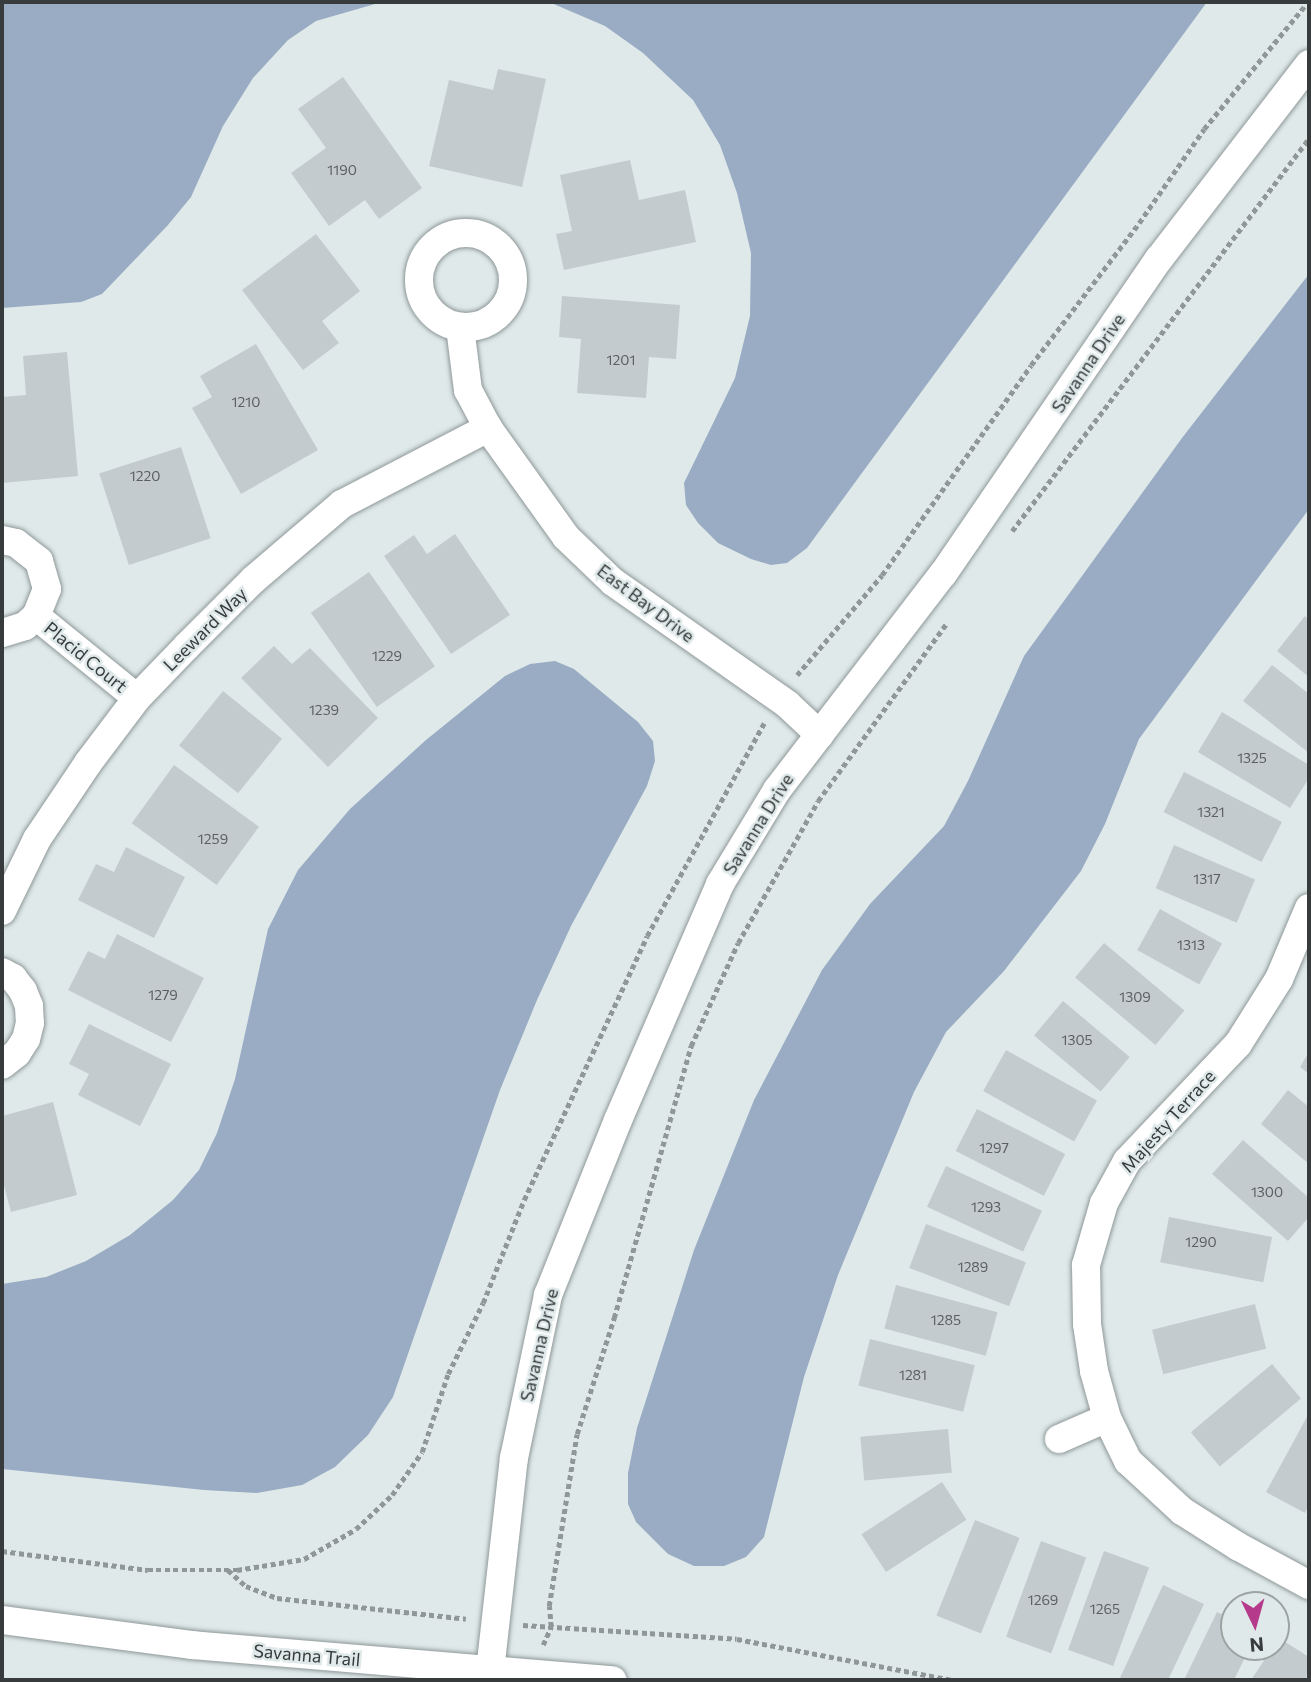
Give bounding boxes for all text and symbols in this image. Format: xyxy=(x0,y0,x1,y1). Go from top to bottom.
house number: 1190 xyxy=(327,162,357,178)
street label: Savanna Drive xyxy=(1047,309,1129,417)
house number: 1201 xyxy=(607,352,635,368)
house number: 1210 xyxy=(232,394,260,410)
house number: 1220 xyxy=(130,468,160,484)
street label: East Bay Drive xyxy=(593,559,699,647)
street label: Leeward Way xyxy=(159,583,251,675)
street label: Placid Court xyxy=(40,617,132,697)
house number: 1229 xyxy=(372,648,402,664)
house number: 1239 xyxy=(309,702,339,718)
house number: 1325 xyxy=(1237,750,1267,766)
street label: Savanna Drive xyxy=(718,769,798,879)
house number: 1321 xyxy=(1197,804,1225,820)
house number: 1259 xyxy=(198,831,228,847)
house number: 1317 xyxy=(1193,871,1221,887)
house number: 1313 xyxy=(1177,937,1205,953)
house number: 1279 xyxy=(148,987,178,1003)
house number: 1309 xyxy=(1119,989,1151,1005)
house number: 1305 xyxy=(1061,1032,1093,1048)
street label: Majesty Terrace xyxy=(1116,1065,1220,1177)
house number: 1297 xyxy=(979,1140,1009,1156)
house number: 1300 xyxy=(1251,1184,1283,1200)
house number: 1293 xyxy=(971,1199,1001,1215)
house number: 1290 xyxy=(1185,1234,1217,1250)
house number: 1289 xyxy=(958,1259,988,1275)
street label: Savanna Drive xyxy=(516,1286,562,1404)
house number: 1285 xyxy=(931,1312,961,1328)
house number: 1281 xyxy=(899,1367,927,1383)
north arrow xyxy=(1220,1591,1290,1661)
house number: 1269 xyxy=(1028,1592,1058,1608)
house number: 1265 xyxy=(1090,1601,1120,1617)
text: N xyxy=(1249,1633,1265,1658)
street label: Savanna Trail xyxy=(253,1640,361,1670)

